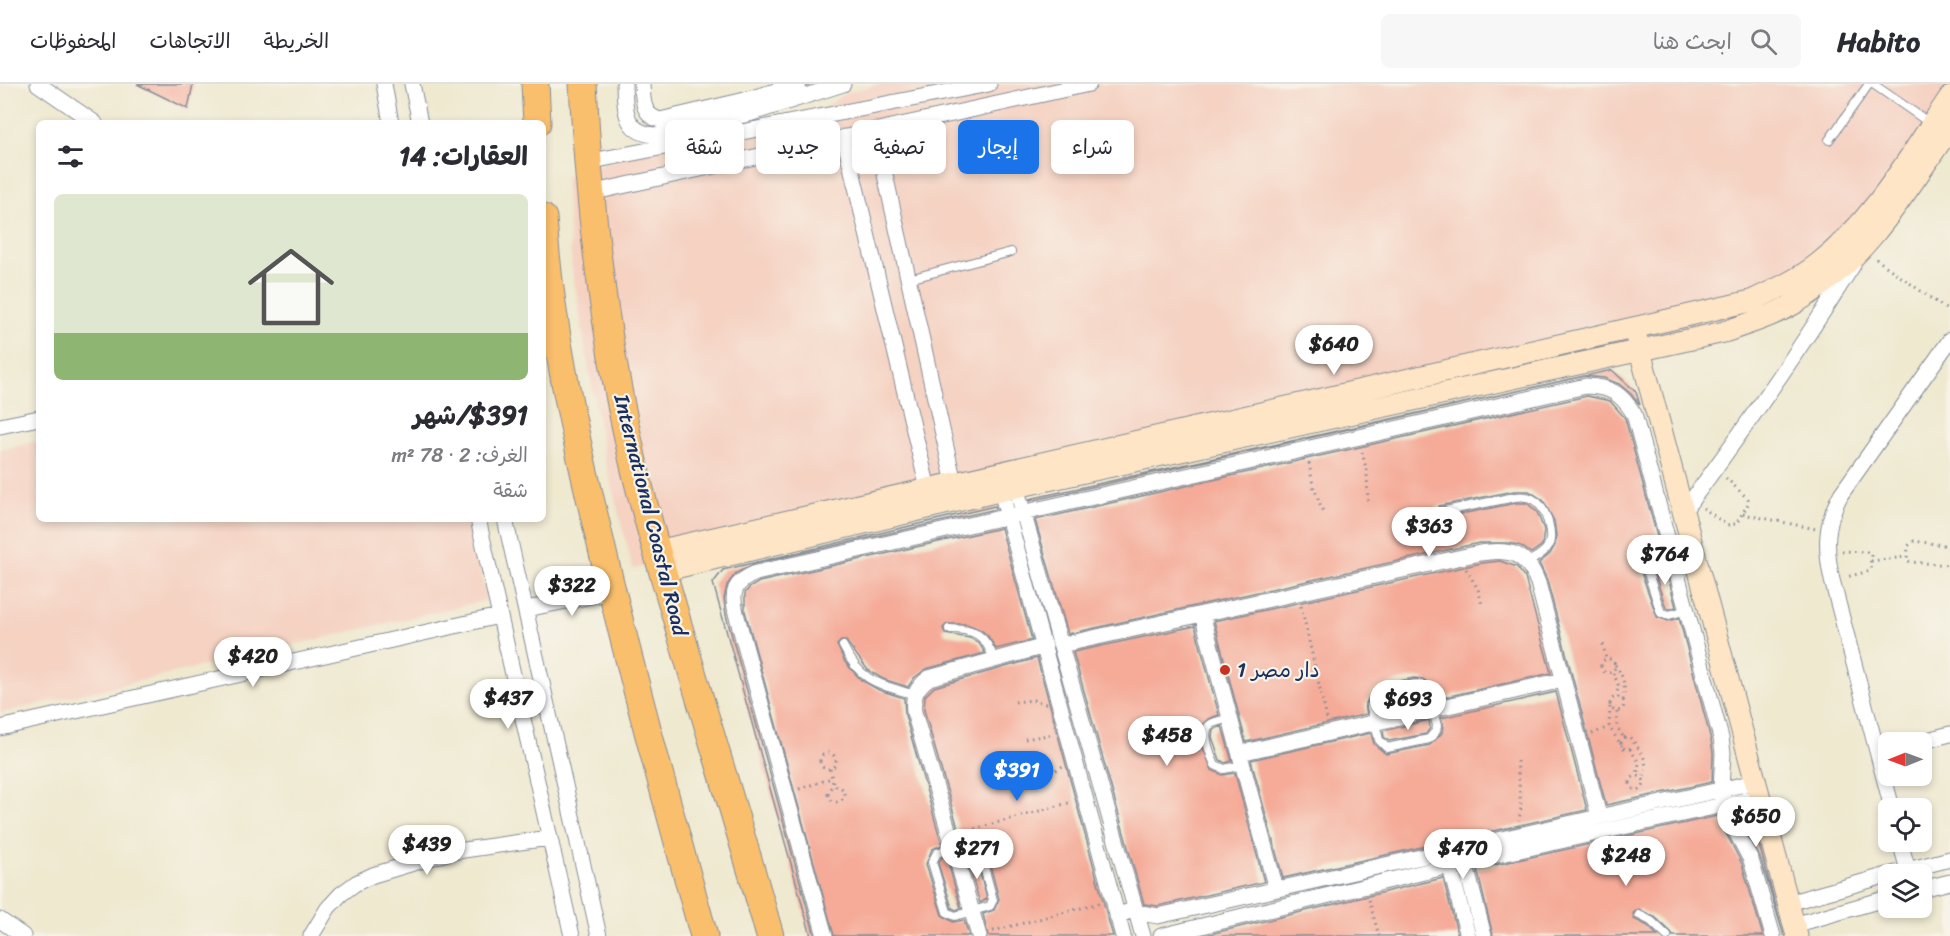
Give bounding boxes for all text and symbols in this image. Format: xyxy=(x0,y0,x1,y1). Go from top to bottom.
search box xyxy=(1381,14,1801,68)
text: Habito xyxy=(1837,17,1920,66)
text: المحفوظات xyxy=(30,22,116,60)
text: الاتجاهات xyxy=(149,22,231,60)
text: الخريطة xyxy=(264,22,329,60)
text: ابحث هنا xyxy=(1653,22,1732,61)
icon: search xyxy=(1747,25,1780,58)
chip: شقة xyxy=(665,120,744,174)
chip: جديد xyxy=(756,120,840,174)
chip: تصفية xyxy=(852,120,946,174)
chip: إيجار xyxy=(958,120,1039,174)
chip: شراء xyxy=(1051,120,1134,174)
text: العقارات: 14 xyxy=(399,133,528,179)
icon: filters xyxy=(54,140,87,173)
icon: home xyxy=(237,233,345,341)
pin: $640 xyxy=(1298,325,1370,376)
text: $640 xyxy=(1309,327,1359,362)
street label: International Coastal Road xyxy=(602,389,700,642)
text: $391/شهر xyxy=(413,392,528,438)
text: الغرف: 2 · 78 m² xyxy=(391,438,528,473)
text: شقة xyxy=(493,473,528,508)
pin: $363 xyxy=(1393,507,1465,558)
text: $363 xyxy=(1406,509,1452,544)
pin: $764 xyxy=(1629,535,1701,586)
text: $764 xyxy=(1641,537,1689,572)
pin: $322 xyxy=(536,566,608,617)
text: $322 xyxy=(548,568,596,603)
pin: $420 xyxy=(217,637,289,688)
text: $420 xyxy=(228,639,278,674)
place label: دار مصر 1 xyxy=(1237,651,1320,689)
marker: دار مصر 1 xyxy=(1218,663,1232,677)
pin: $437 xyxy=(472,679,544,730)
pin: $693 xyxy=(1372,680,1444,731)
text: $437 xyxy=(484,681,532,716)
text: $693 xyxy=(1384,682,1432,717)
pin: $458 xyxy=(1131,716,1203,767)
text: $458 xyxy=(1142,718,1192,753)
north arrow xyxy=(1878,732,1932,786)
map controls xyxy=(1878,732,1932,918)
pin: $391 xyxy=(981,751,1053,802)
text: $391 xyxy=(994,753,1040,788)
pin: $650 xyxy=(1720,797,1792,848)
button: locate xyxy=(1878,798,1932,852)
text: $650 xyxy=(1731,799,1781,834)
pin: $439 xyxy=(391,825,463,876)
text: $439 xyxy=(402,827,452,862)
pin: $271 xyxy=(941,829,1013,880)
pin: $470 xyxy=(1427,829,1499,880)
text: $271 xyxy=(955,831,1000,866)
text: $470 xyxy=(1438,831,1488,866)
pin: $248 xyxy=(1590,836,1662,887)
text: $248 xyxy=(1601,838,1651,873)
button: layers xyxy=(1878,864,1932,918)

